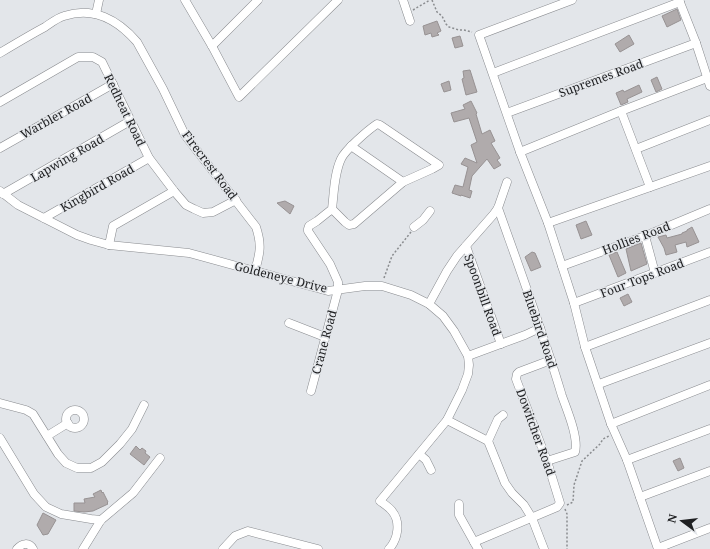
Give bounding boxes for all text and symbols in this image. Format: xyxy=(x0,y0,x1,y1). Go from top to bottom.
street label: Supremes Road xyxy=(556,55,646,101)
street label: Redheat Road xyxy=(100,71,150,150)
street label: Warbler Road xyxy=(17,89,95,143)
street label: Firecrest Road xyxy=(178,127,242,204)
street label: Lapwing Road xyxy=(27,130,107,186)
street label: Kingbird Road xyxy=(57,160,138,216)
street label: Hollies Road xyxy=(600,217,673,259)
street label: Spoonbill Road xyxy=(460,252,506,339)
street label: Four Tops Road xyxy=(598,254,687,302)
street label: Goldeneye Drive xyxy=(233,257,329,297)
street label: Bluebird Road xyxy=(519,288,562,371)
street label: Crane Road xyxy=(307,307,341,376)
street label: Dowitcher Road xyxy=(512,386,560,479)
north arrow xyxy=(662,501,702,541)
text: N xyxy=(663,512,680,524)

